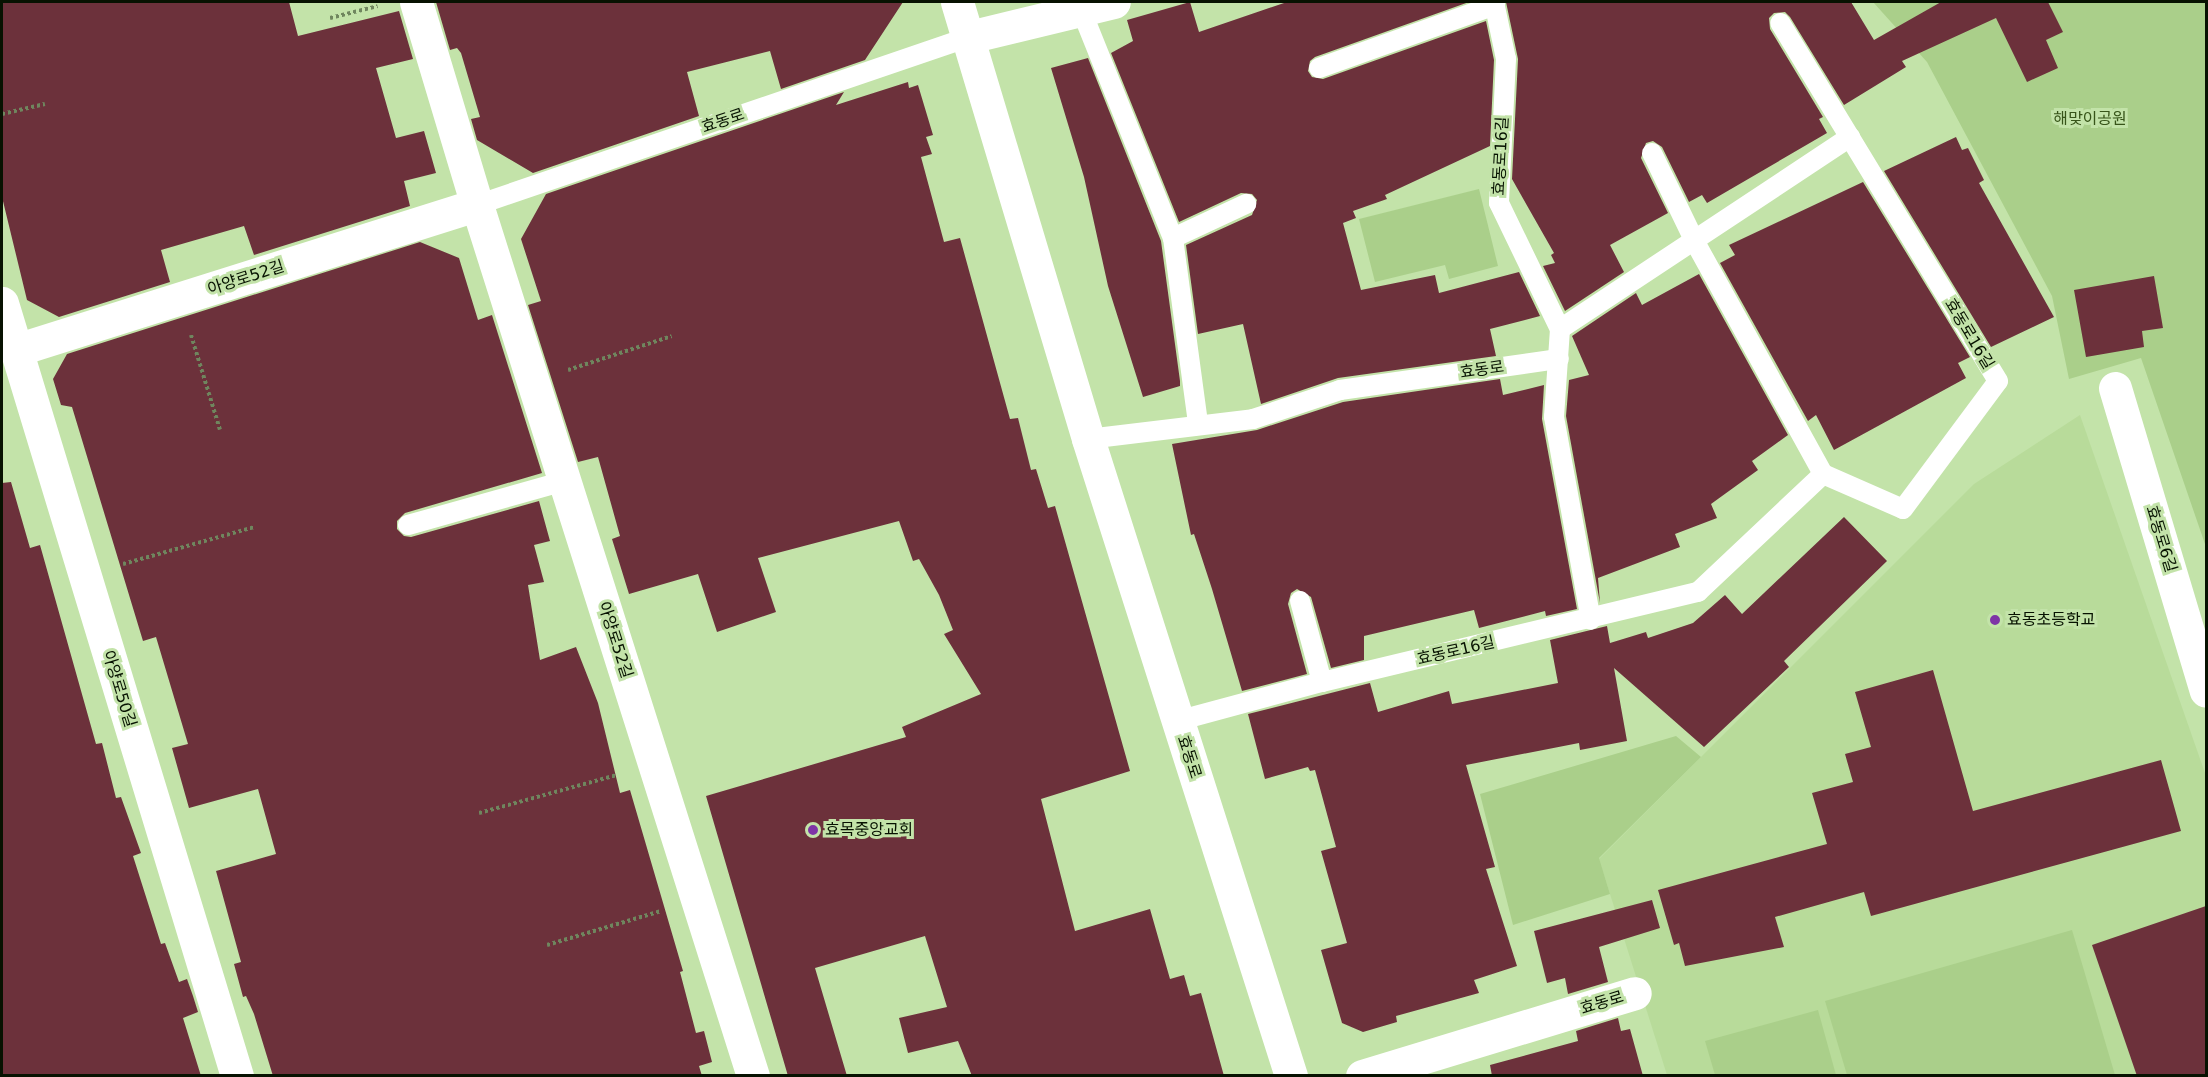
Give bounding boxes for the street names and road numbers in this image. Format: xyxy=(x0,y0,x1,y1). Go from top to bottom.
street label: 효동로 xyxy=(699,105,747,137)
street label: 효동로16길 xyxy=(1489,116,1513,196)
street label: 아양로52길 xyxy=(205,257,287,299)
street label: 효동로16길 xyxy=(1940,295,1998,373)
street label: 효동로 xyxy=(1459,357,1505,383)
street label: 효동로6길 xyxy=(2142,503,2180,575)
street label: 아양로52길 xyxy=(594,599,636,681)
street label: 효동로16길 xyxy=(1415,633,1497,669)
street label: 아양로50길 xyxy=(98,648,140,730)
street label: 효동로 xyxy=(1173,733,1205,781)
street label: 효동로 xyxy=(1578,987,1626,1019)

